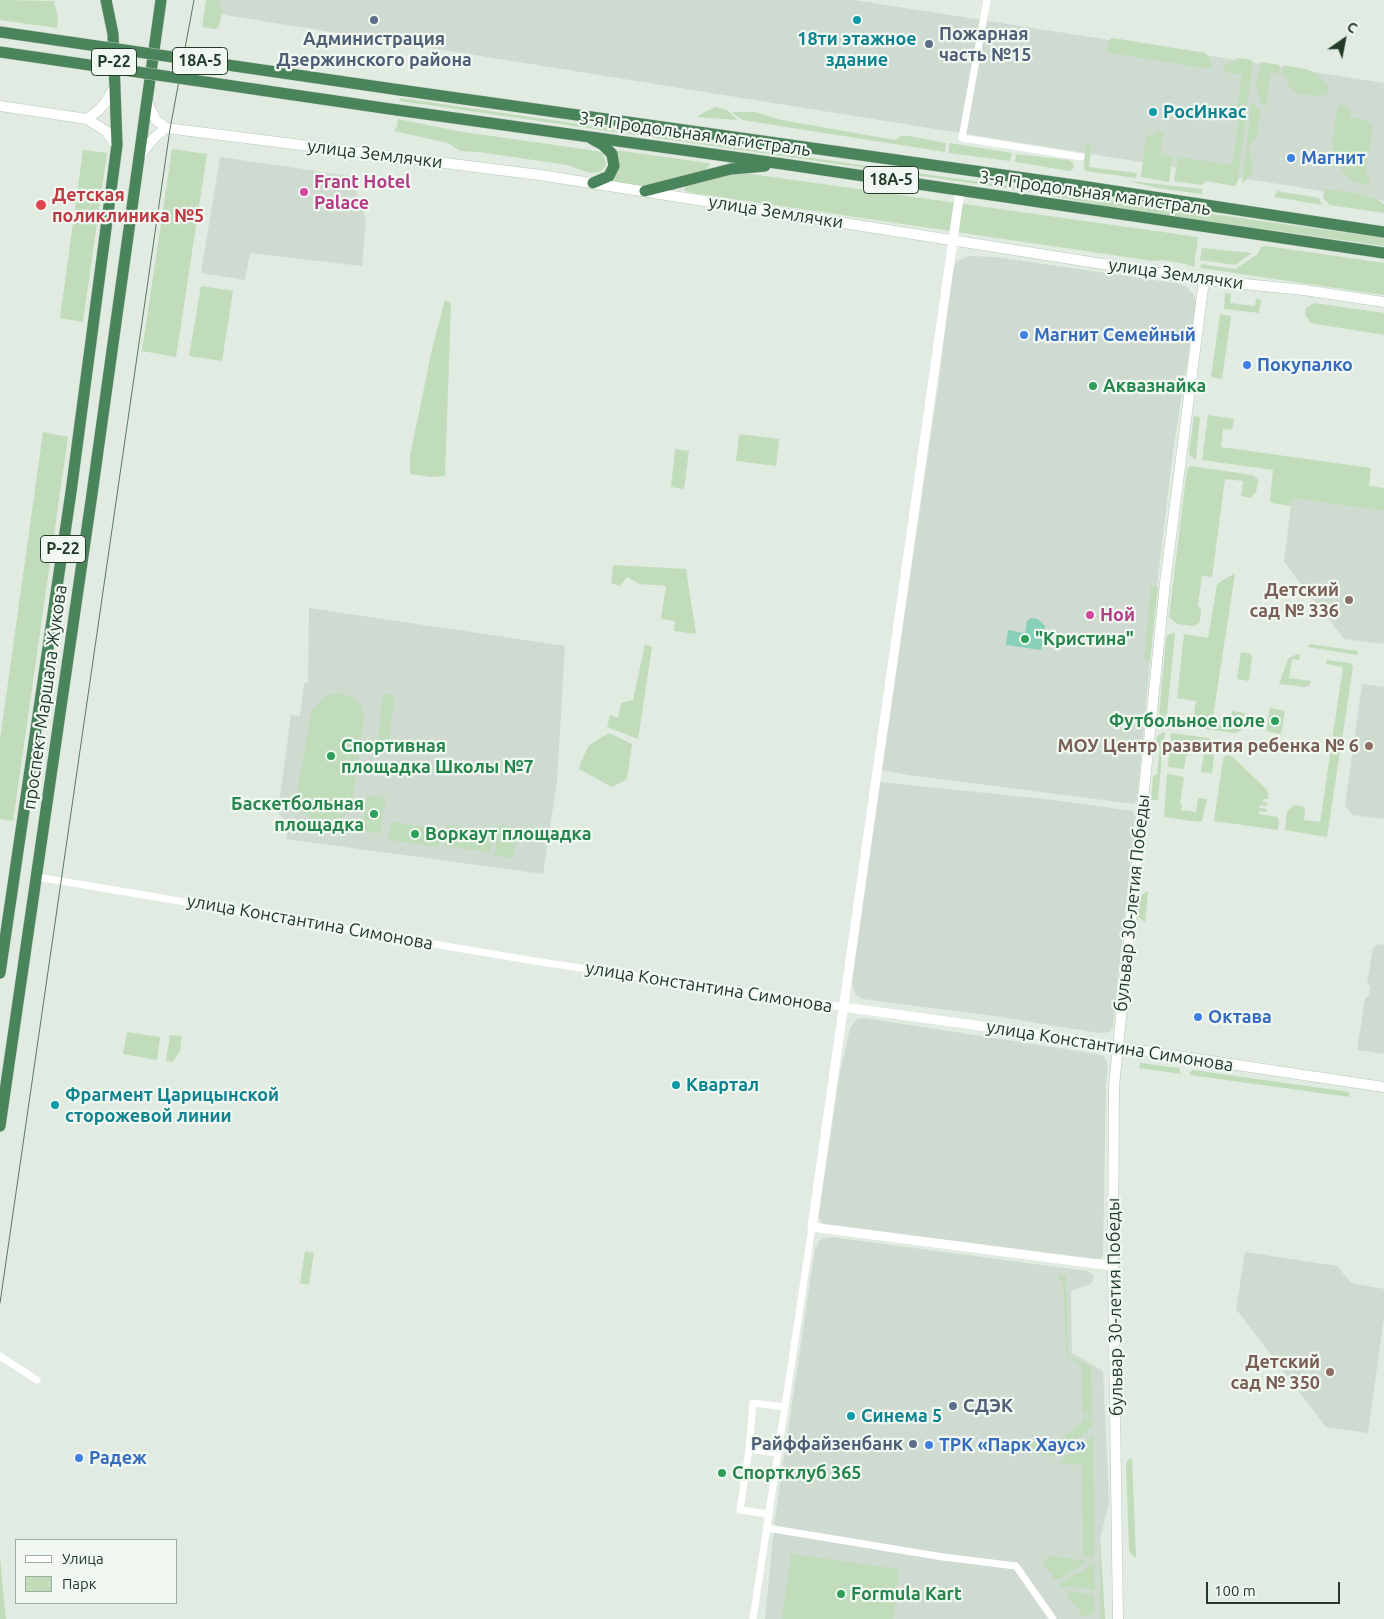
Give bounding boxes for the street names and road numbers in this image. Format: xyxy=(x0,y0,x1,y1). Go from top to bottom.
road number: Р-22 xyxy=(92,48,136,76)
road number: 18А-5 xyxy=(172,48,228,74)
street label: 3-я Продольная магистраль xyxy=(578,107,812,161)
street label: улица Землячки xyxy=(306,135,444,173)
road number: 18А-5 xyxy=(864,166,918,194)
street label: 3-я Продольная магистраль xyxy=(978,166,1212,220)
street label: улица Землячки xyxy=(707,191,845,233)
street label: улица Землячки xyxy=(1107,254,1245,294)
road number: Р-22 xyxy=(40,536,86,562)
street label: проспект Маршала Жукова xyxy=(19,583,71,811)
street label: бульвар 30-летия Победы xyxy=(1110,793,1154,1013)
street label: улица Константина Симонова xyxy=(185,890,435,954)
street label: улица Константина Симонова xyxy=(584,957,834,1017)
street label: улица Константина Симонова xyxy=(985,1016,1235,1076)
street label: бульвар 30-летия Победы xyxy=(1102,1198,1128,1416)

